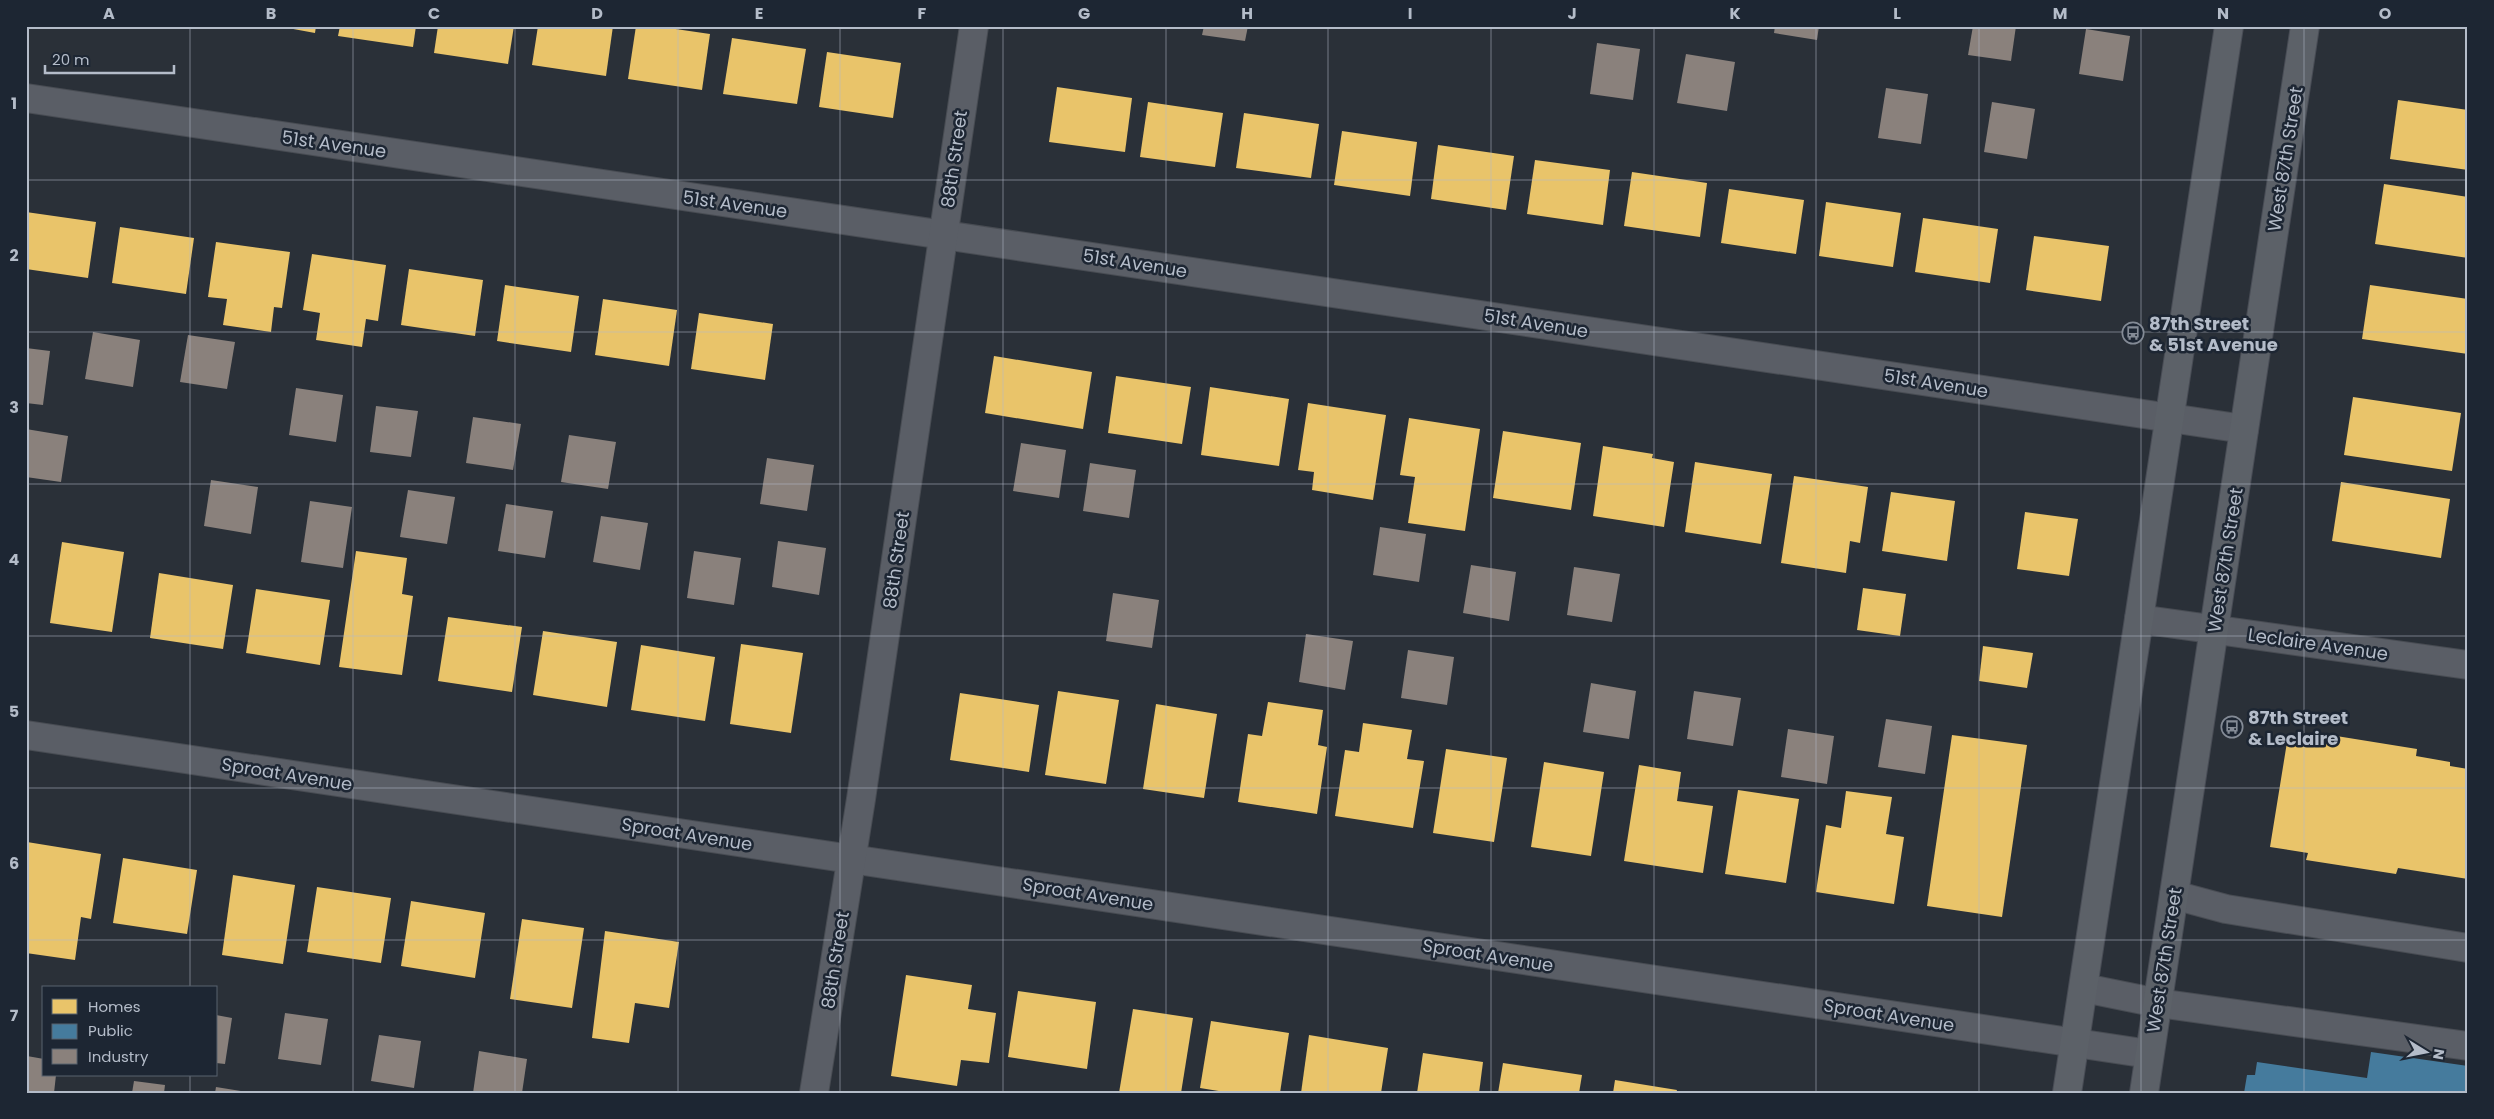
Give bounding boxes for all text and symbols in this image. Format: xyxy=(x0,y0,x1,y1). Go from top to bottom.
text: A xyxy=(103,2,115,25)
text: B xyxy=(266,2,276,25)
text: C xyxy=(428,2,440,25)
text: D xyxy=(591,2,603,25)
text: E xyxy=(755,2,763,25)
text: F xyxy=(918,2,927,25)
text: G xyxy=(1078,2,1090,25)
text: H xyxy=(1241,2,1253,25)
text: I xyxy=(1408,2,1412,25)
text: J xyxy=(1567,2,1577,25)
text: K xyxy=(1729,2,1741,25)
text: L xyxy=(1893,2,1901,25)
text: M xyxy=(2053,2,2067,25)
text: N xyxy=(2217,2,2229,25)
text: O xyxy=(2379,2,2392,25)
scale bar xyxy=(45,42,174,74)
text: 20 m xyxy=(52,49,90,70)
street label: West 87th Street xyxy=(2261,85,2309,233)
text: 1 xyxy=(11,92,17,115)
street label: 88th Street xyxy=(935,109,973,209)
street label: 51st Avenue xyxy=(280,124,388,164)
street label: 51st Avenue xyxy=(681,184,789,224)
street label: 51st Avenue xyxy=(1081,242,1189,284)
text: 2 xyxy=(9,244,19,267)
street label: 51st Avenue xyxy=(1482,302,1590,344)
place label: 87th Street & 51st Avenue xyxy=(2149,311,2278,357)
bus stop icon: 87th Street & 51st Avenue xyxy=(2121,321,2145,345)
street label: 51st Avenue xyxy=(1882,362,1990,404)
text: 3 xyxy=(9,396,19,419)
street label: West 87th Street xyxy=(2201,486,2249,634)
street label: 88th Street xyxy=(877,510,915,610)
text: 4 xyxy=(9,548,20,571)
street label: Leclaire Avenue xyxy=(2246,622,2390,666)
text: 5 xyxy=(9,700,19,723)
place label: 87th Street & Leclaire xyxy=(2248,705,2348,751)
bus stop icon: 87th Street & Leclaire xyxy=(2220,715,2244,739)
street label: Sproat Avenue xyxy=(220,751,354,797)
street label: Sproat Avenue xyxy=(620,811,754,857)
text: 6 xyxy=(9,852,19,875)
street label: Sproat Avenue xyxy=(1021,871,1155,917)
street label: West 87th Street xyxy=(2140,886,2188,1034)
street label: 88th Street xyxy=(815,909,855,1011)
street label: Sproat Avenue xyxy=(1421,932,1555,978)
legend xyxy=(42,986,218,1076)
street label: Sproat Avenue xyxy=(1822,992,1956,1038)
text: Homes xyxy=(88,996,141,1017)
text: 7 xyxy=(10,1004,19,1027)
text: Public xyxy=(88,1020,133,1041)
north arrow xyxy=(2402,1026,2452,1076)
text: Industry xyxy=(88,1046,149,1067)
text: N xyxy=(2428,1047,2450,1061)

